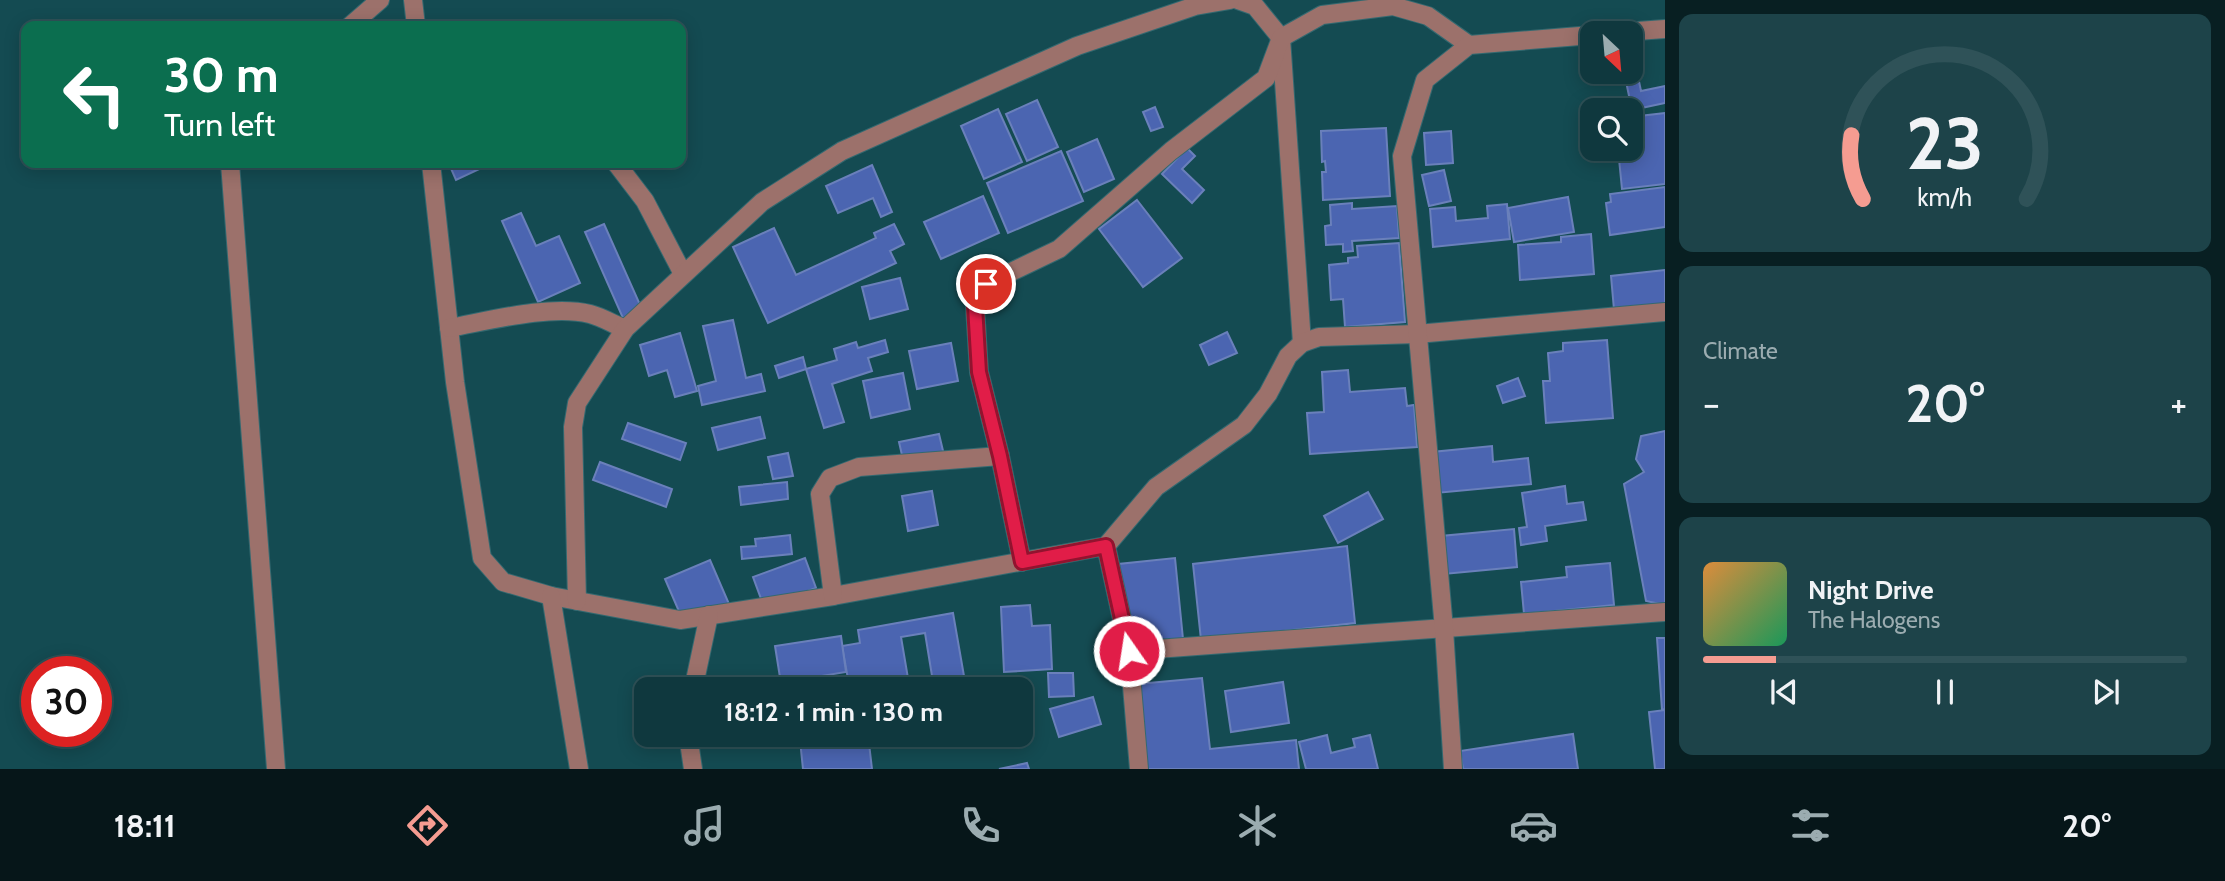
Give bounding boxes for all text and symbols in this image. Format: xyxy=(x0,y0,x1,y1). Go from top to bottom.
north arrow xyxy=(1580,21,1643,84)
map controls xyxy=(1580,21,1643,161)
text: 30 m xyxy=(164,45,279,104)
icon: left xyxy=(49,49,140,140)
button: search xyxy=(1580,98,1643,161)
text: 23 xyxy=(1906,99,1984,187)
text: Turn left xyxy=(164,105,275,144)
text: km/h xyxy=(1918,182,1972,212)
pin xyxy=(956,254,1016,314)
icon: arrive xyxy=(967,265,1005,303)
text: Climate xyxy=(1703,337,1778,365)
text: 20° xyxy=(1905,372,1985,435)
text: − xyxy=(1703,380,1720,427)
text: + xyxy=(2170,380,2187,427)
text: Night Drive xyxy=(1808,574,1934,606)
text: The Halogens xyxy=(1808,606,1940,634)
position arrow xyxy=(1092,614,1166,688)
speed limit sign: 30 xyxy=(21,656,112,747)
icon: previous xyxy=(1765,673,1803,711)
icon: pause xyxy=(1926,673,1964,711)
icon: next xyxy=(2087,673,2125,711)
text: 18:12 · 1 min · 130 m xyxy=(724,696,943,728)
icon: directions xyxy=(403,801,452,850)
icon: music xyxy=(680,801,729,850)
icon: phone xyxy=(956,801,1005,850)
icon: climate xyxy=(1233,801,1282,850)
icon: car xyxy=(1509,801,1558,850)
icon: filters xyxy=(1786,801,1835,850)
text: 18:11 xyxy=(114,806,176,845)
text: 20° xyxy=(2062,806,2111,845)

